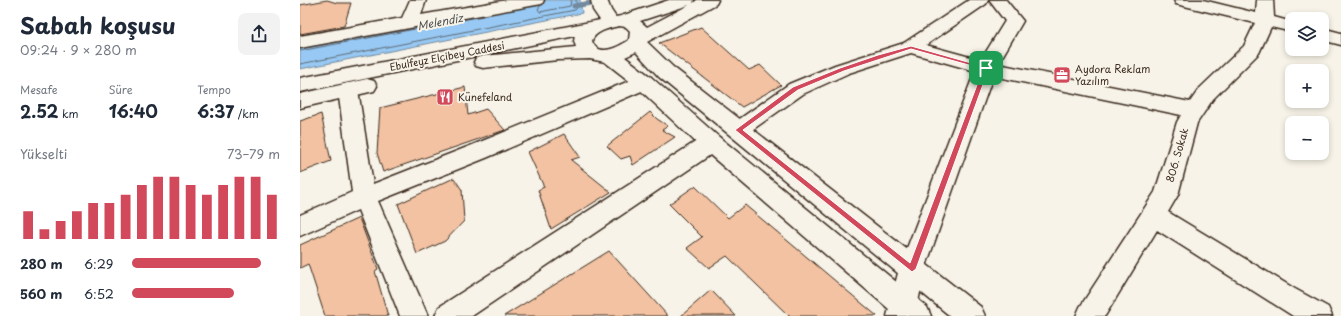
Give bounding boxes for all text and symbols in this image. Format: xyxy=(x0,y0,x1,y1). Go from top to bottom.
text: Sabah koşusu xyxy=(20,8,176,41)
water label: Melendiz xyxy=(416,8,466,34)
map controls xyxy=(1285,12,1329,160)
button: layers xyxy=(1285,12,1329,56)
button: share xyxy=(238,13,280,55)
street label: Ebulfeyz Elçibey Caddesi xyxy=(388,37,506,75)
text: 09:24 · 9 × 280 m xyxy=(20,40,137,59)
pin xyxy=(969,51,1003,85)
icon: arrive xyxy=(975,57,997,79)
place label: Aydora Reklam Yazılım xyxy=(1075,61,1150,88)
button: + xyxy=(1285,64,1329,108)
office icon: Aydora Reklam Yazılım xyxy=(1052,65,1072,85)
text: Mesafe xyxy=(20,81,58,98)
text: Süre xyxy=(109,81,133,98)
text: Tempo xyxy=(197,81,231,98)
restaurant icon: Künefeland xyxy=(435,87,455,107)
place label: Künefeland xyxy=(458,89,512,104)
text: 2.52 xyxy=(20,98,58,124)
text: 16:40 xyxy=(109,98,158,124)
text: 6:37 xyxy=(197,98,234,124)
text: km xyxy=(58,105,79,122)
text: /km xyxy=(234,105,259,122)
button: − xyxy=(1285,116,1329,160)
street label: 806. Sokak xyxy=(1162,126,1192,184)
text: Yükselti xyxy=(20,144,68,163)
text: 73–79 m xyxy=(227,144,280,163)
text: 280 m xyxy=(20,254,63,273)
text: 6:29 xyxy=(84,254,113,273)
text: 560 m xyxy=(20,284,62,303)
text: 6:52 xyxy=(84,284,114,303)

